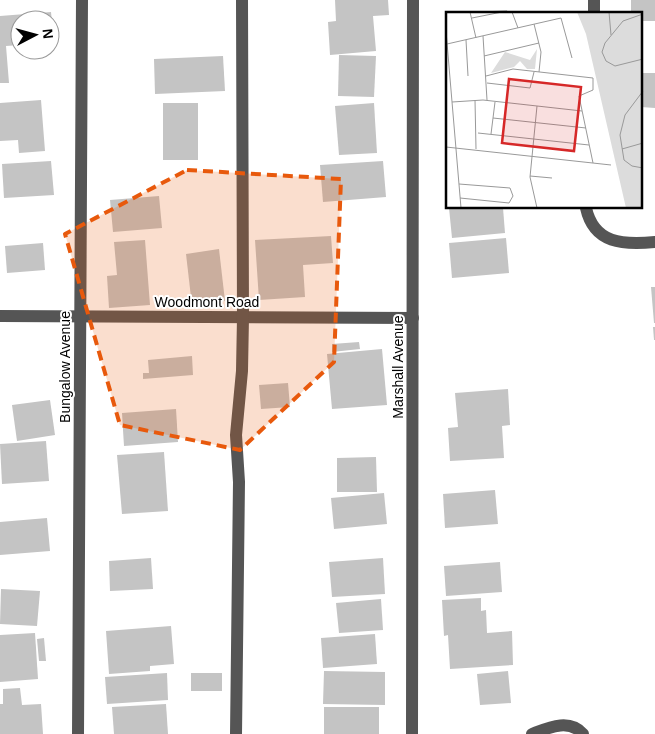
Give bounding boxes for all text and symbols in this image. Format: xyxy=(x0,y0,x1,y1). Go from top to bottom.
north arrow xyxy=(10,10,60,60)
inset map xyxy=(446,12,642,209)
text: N xyxy=(39,28,56,40)
street label: Woodmont Road xyxy=(155,294,259,310)
street label: Bungalow Avenue xyxy=(57,311,73,423)
street label: Marshall Avenue xyxy=(390,315,406,419)

